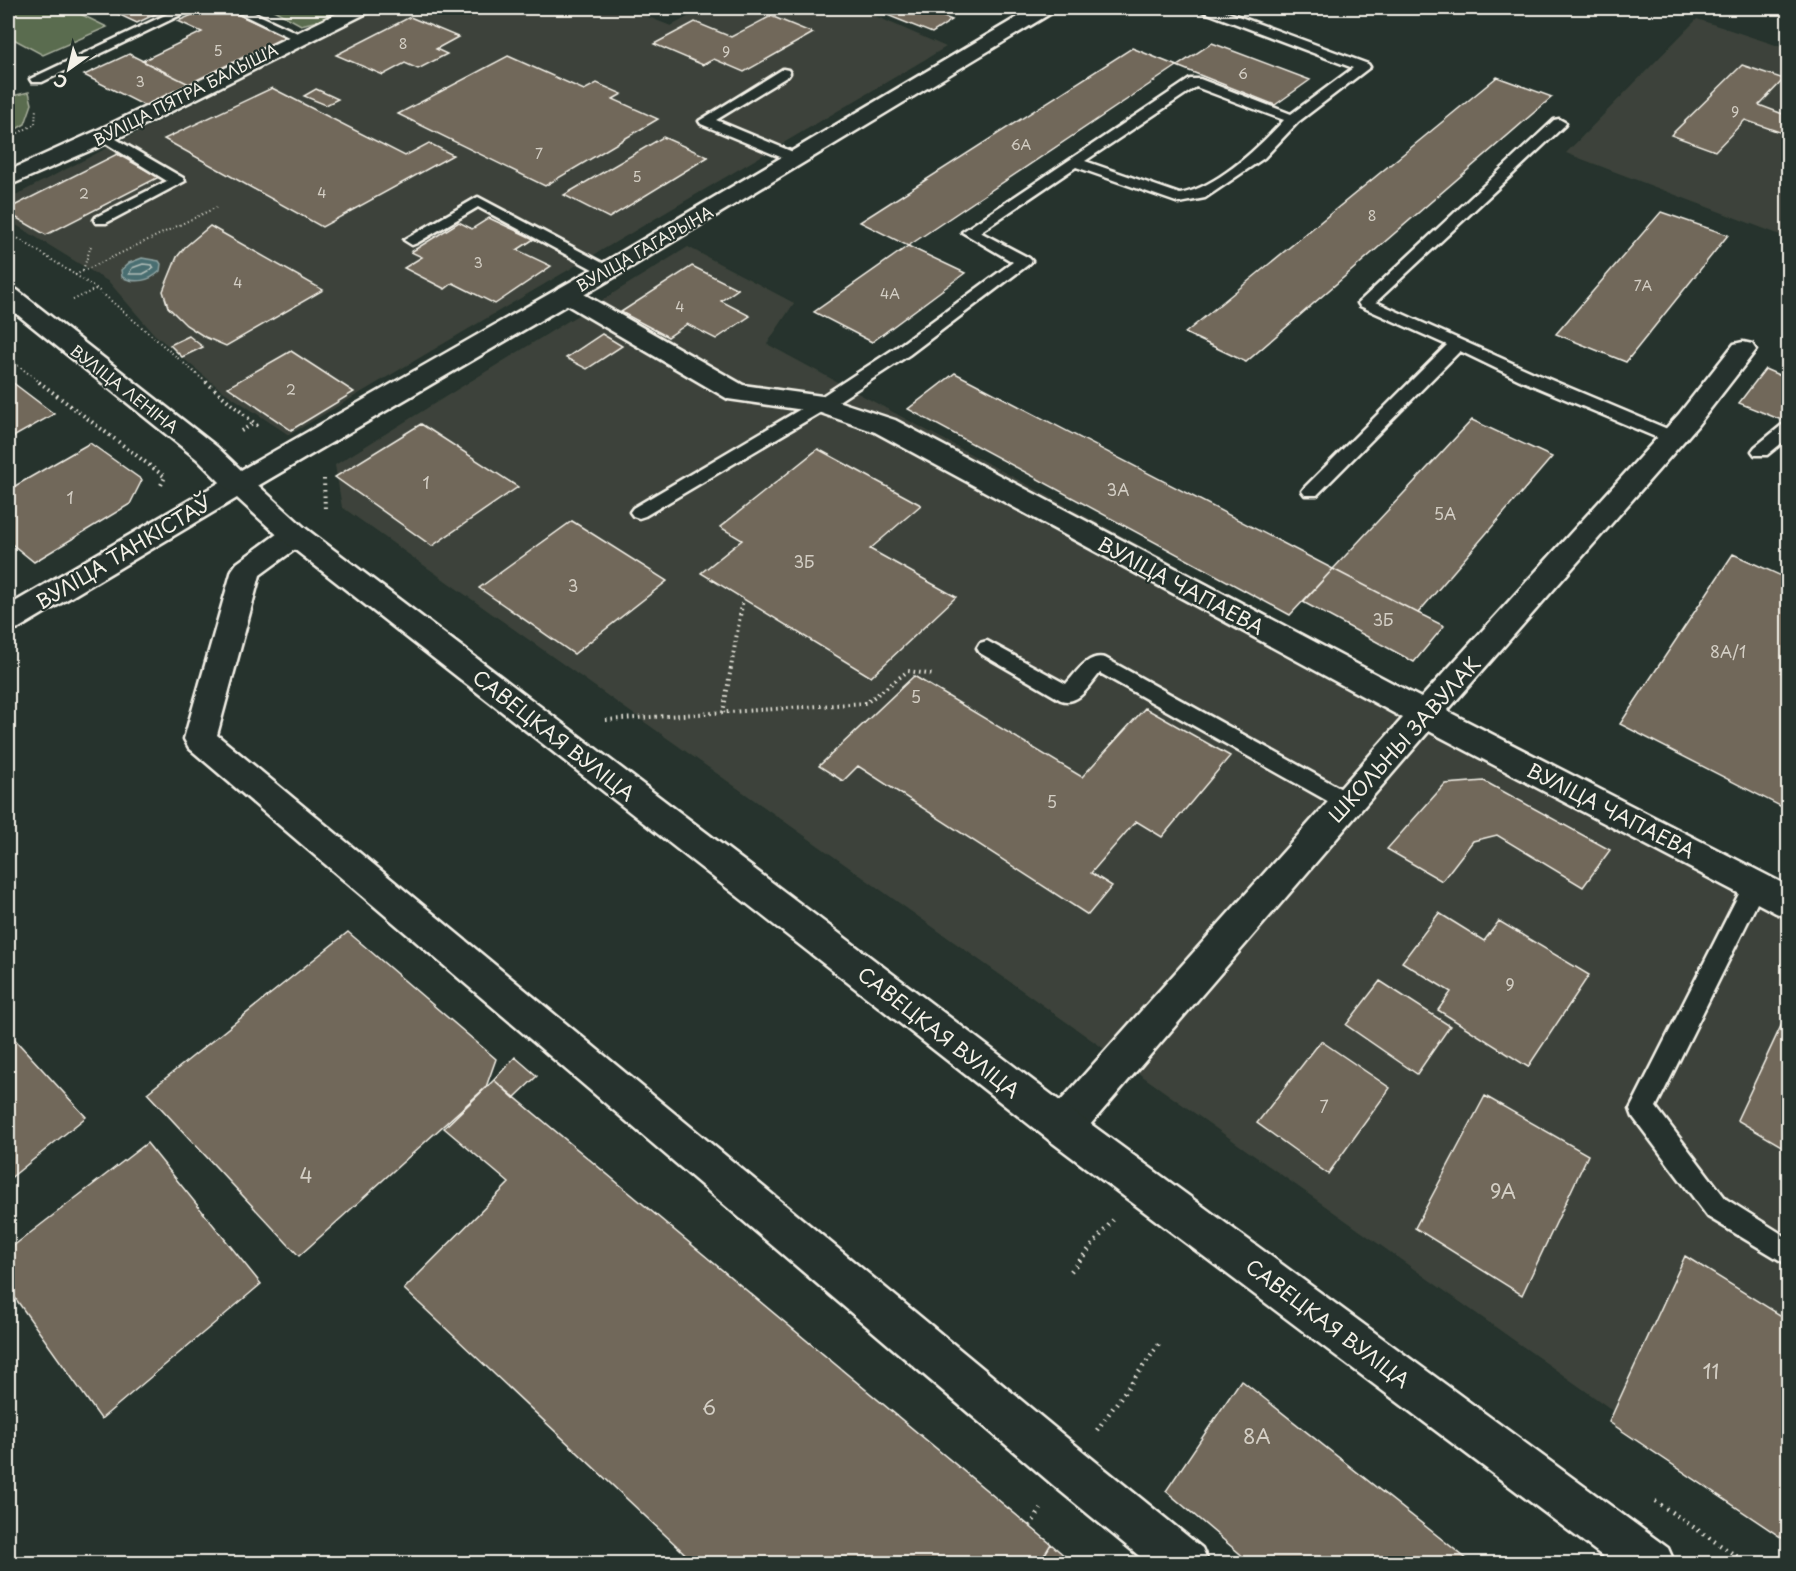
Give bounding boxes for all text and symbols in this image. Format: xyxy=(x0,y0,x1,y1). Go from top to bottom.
house number: 8 xyxy=(399,33,407,54)
street label: ВУЛІЦА ПЯТРА БАЛЫША xyxy=(88,37,282,151)
north arrow xyxy=(39,39,99,99)
house number: 5 xyxy=(213,40,223,61)
house number: 9 xyxy=(722,41,730,62)
house number: 6 xyxy=(1238,63,1248,84)
text: С xyxy=(48,69,72,96)
house number: 3 xyxy=(135,71,145,92)
house number: 9 xyxy=(1731,101,1739,122)
house number: 6А xyxy=(1011,134,1032,155)
house number: 7 xyxy=(535,143,543,164)
house number: 5 xyxy=(632,166,642,187)
house number: 4 xyxy=(317,182,327,203)
house number: 2 xyxy=(79,183,89,204)
street label: ВУЛІЦА ГАГАРЫНА xyxy=(571,199,717,297)
house number: 8 xyxy=(1368,205,1376,226)
house number: 3 xyxy=(473,252,483,273)
house number: 4 xyxy=(233,272,243,293)
house number: 7А xyxy=(1634,275,1653,296)
house number: 4А xyxy=(880,283,900,304)
house number: 4 xyxy=(675,296,685,317)
street label: ВУЛІЦА ЛЕНІНА xyxy=(66,338,184,438)
house number: 2 xyxy=(286,379,296,400)
house number: 1 xyxy=(422,470,430,494)
house number: 3А xyxy=(1107,477,1129,501)
house number: 1 xyxy=(66,485,74,509)
street label: ВУЛІЦА ТАНКІСТАЎ xyxy=(30,488,216,616)
house number: 5А xyxy=(1434,501,1456,525)
street label: ВУЛІЦА ЧАПАЕВА xyxy=(1092,528,1270,642)
house number: 3Б xyxy=(794,549,814,573)
house number: 3 xyxy=(568,573,578,597)
house number: 3Б xyxy=(1373,607,1393,631)
house number: 8A/1 xyxy=(1710,639,1746,663)
street label: ШКОЛЬНЫ ЗАВУЛАК xyxy=(1321,649,1487,829)
street label: САВЕЦКАЯ ВУЛІЦА xyxy=(466,662,642,808)
house number: 5 xyxy=(911,684,921,708)
street label: ВУЛІЦА ЧАПАЕВА xyxy=(1522,755,1700,865)
house number: 5 xyxy=(1047,789,1057,813)
street label: САВЕЦКАЯ ВУЛІЦА xyxy=(851,959,1027,1105)
house number: 9 xyxy=(1505,972,1515,996)
house number: 7 xyxy=(1319,1094,1329,1118)
house number: 4 xyxy=(299,1160,313,1190)
house number: 9А xyxy=(1490,1176,1516,1206)
street label: САВЕЦКАЯ ВУЛІЦА xyxy=(1240,1251,1416,1395)
house number: 11 xyxy=(1703,1356,1719,1386)
house number: 6 xyxy=(702,1392,716,1422)
house number: 8А xyxy=(1243,1421,1271,1451)

